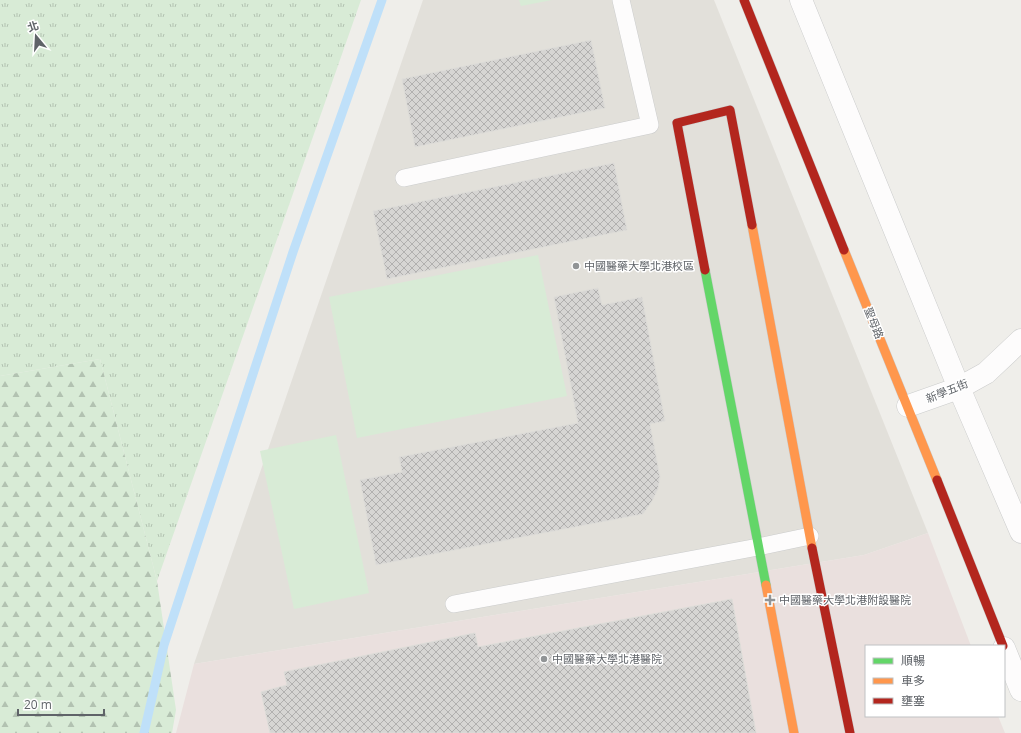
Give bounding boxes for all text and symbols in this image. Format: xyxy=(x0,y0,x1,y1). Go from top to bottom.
north arrow xyxy=(16,16,56,56)
text: 北 xyxy=(25,17,40,35)
place label: 中國醫藥大學北港校區 xyxy=(584,258,694,273)
marker: 中國醫藥大學北港校區 xyxy=(571,261,581,271)
street label: 聖母路 xyxy=(861,305,888,341)
street label: 新學五街 xyxy=(924,375,970,406)
place label: 中國醫藥大學北港附設醫院 xyxy=(779,592,911,607)
marker: 中國醫藥大學北港附設醫院 xyxy=(764,594,776,606)
legend xyxy=(865,645,1005,717)
place label: 中國醫藥大學北港醫院 xyxy=(552,651,662,666)
text: 順暢 xyxy=(901,652,925,669)
marker: 中國醫藥大學北港醫院 xyxy=(539,654,549,664)
text: 車多 xyxy=(901,672,925,689)
scale bar xyxy=(18,691,104,717)
text: 壅塞 xyxy=(901,692,925,709)
text: 20 m xyxy=(24,696,52,713)

